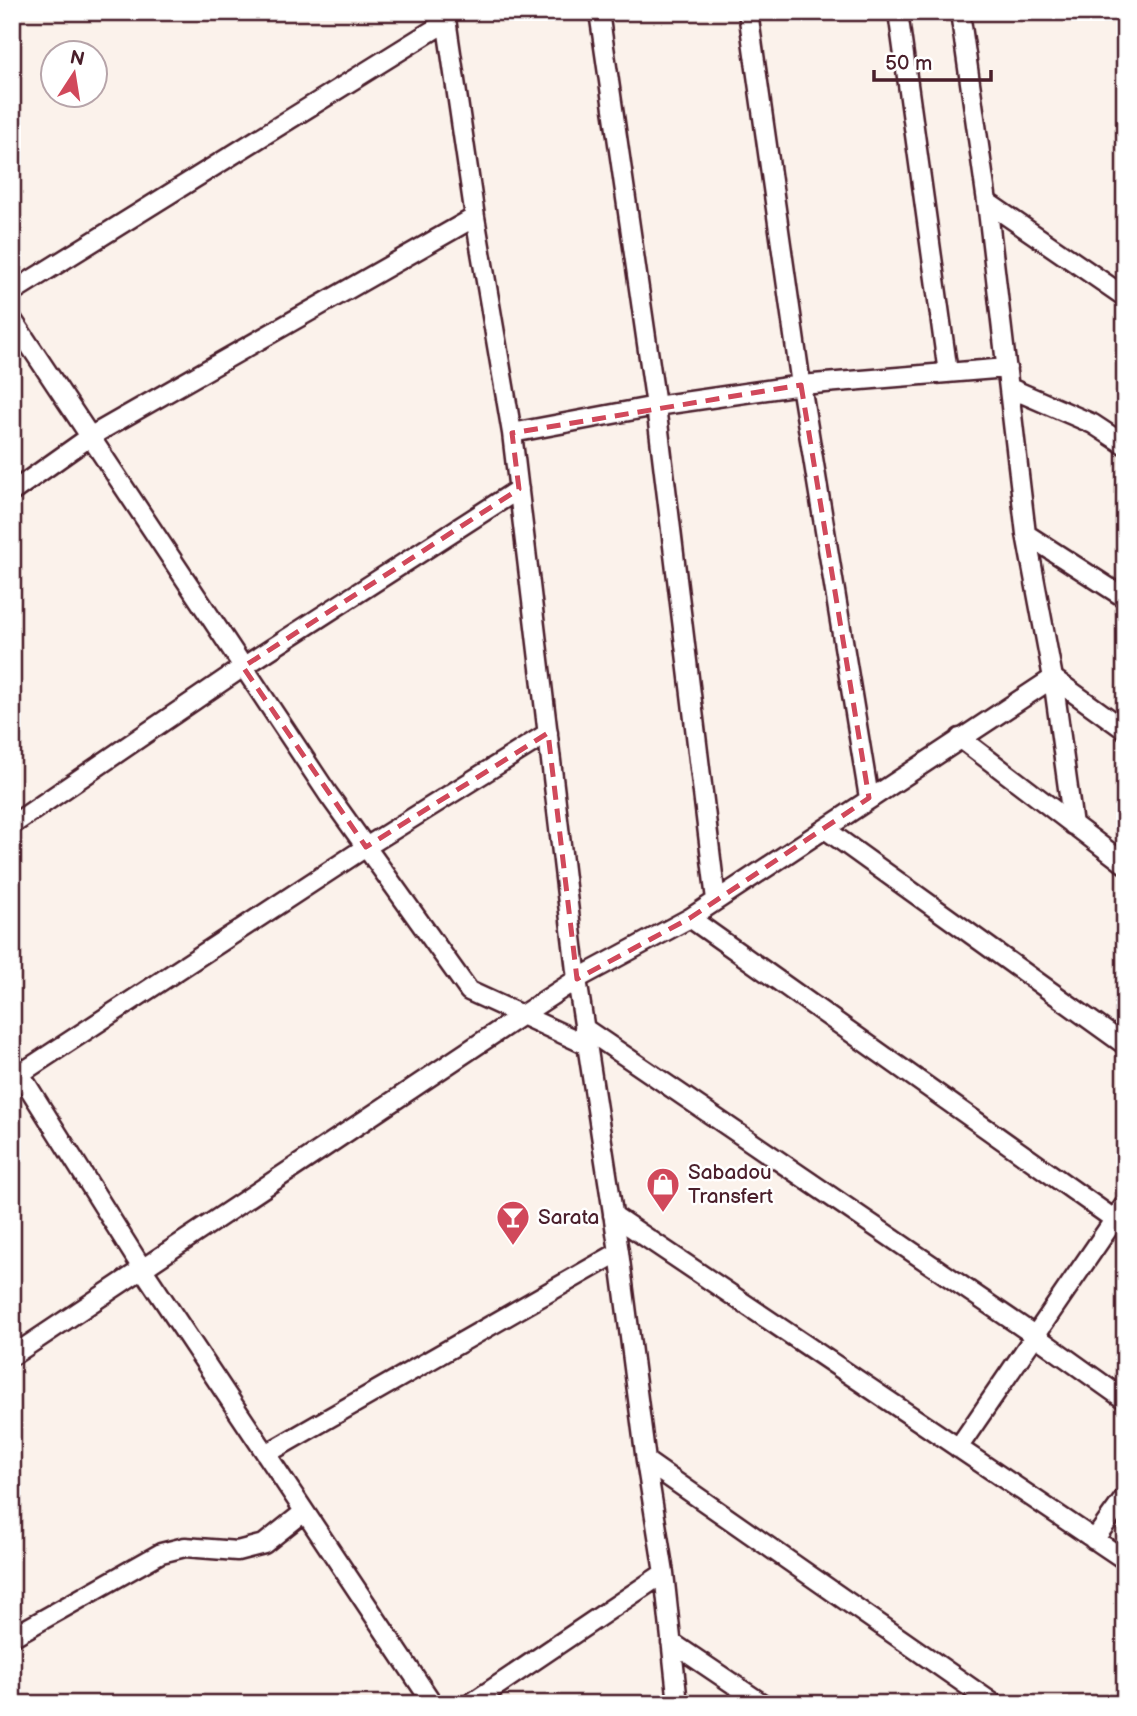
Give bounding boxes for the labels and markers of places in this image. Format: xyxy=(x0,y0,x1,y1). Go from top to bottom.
place label: Sabadou Transfert xyxy=(688,1160,774,1209)
shop icon: Sabadou Transfert xyxy=(644,1165,682,1214)
bar icon: Sarata xyxy=(494,1198,532,1247)
place label: Sarata xyxy=(538,1205,599,1230)

